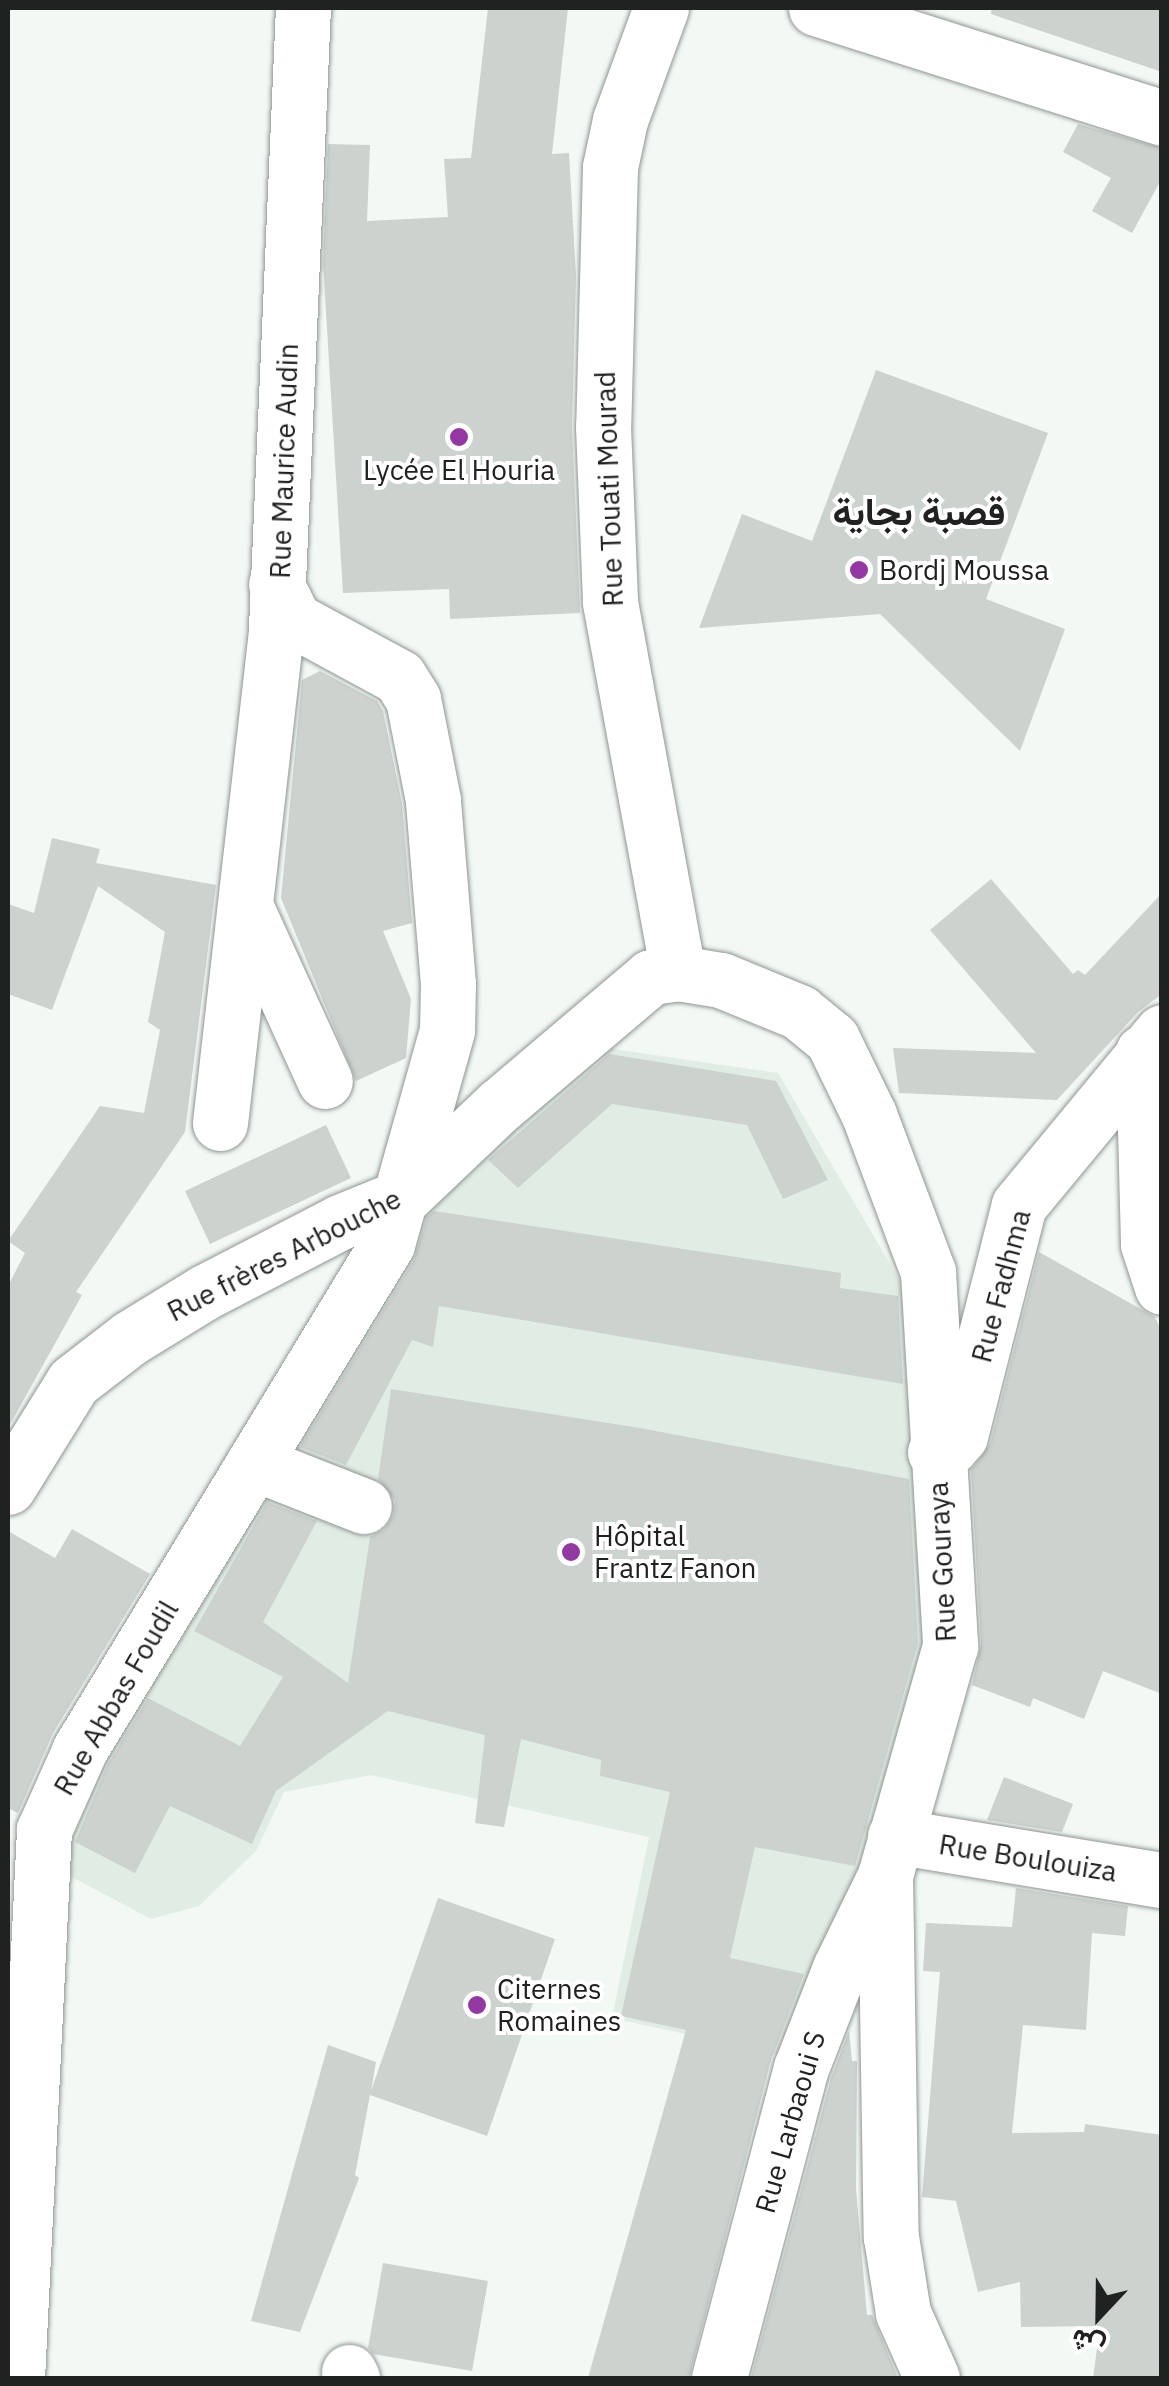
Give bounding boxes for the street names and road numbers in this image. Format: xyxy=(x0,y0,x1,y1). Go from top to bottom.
street label: Rue Maurice Audin xyxy=(263,343,305,579)
street label: Rue Touati Mourad xyxy=(588,371,630,607)
street label: Rue frères Arbouche xyxy=(162,1182,406,1328)
street label: Rue Fadhma xyxy=(964,1206,1038,1366)
street label: Rue Gouraya xyxy=(921,1481,963,1643)
street label: Rue Abbas Foudil xyxy=(47,1595,185,1801)
street label: Rue Boulouiza xyxy=(937,1827,1119,1889)
street label: Rue Larbaoui S xyxy=(748,2027,832,2217)

